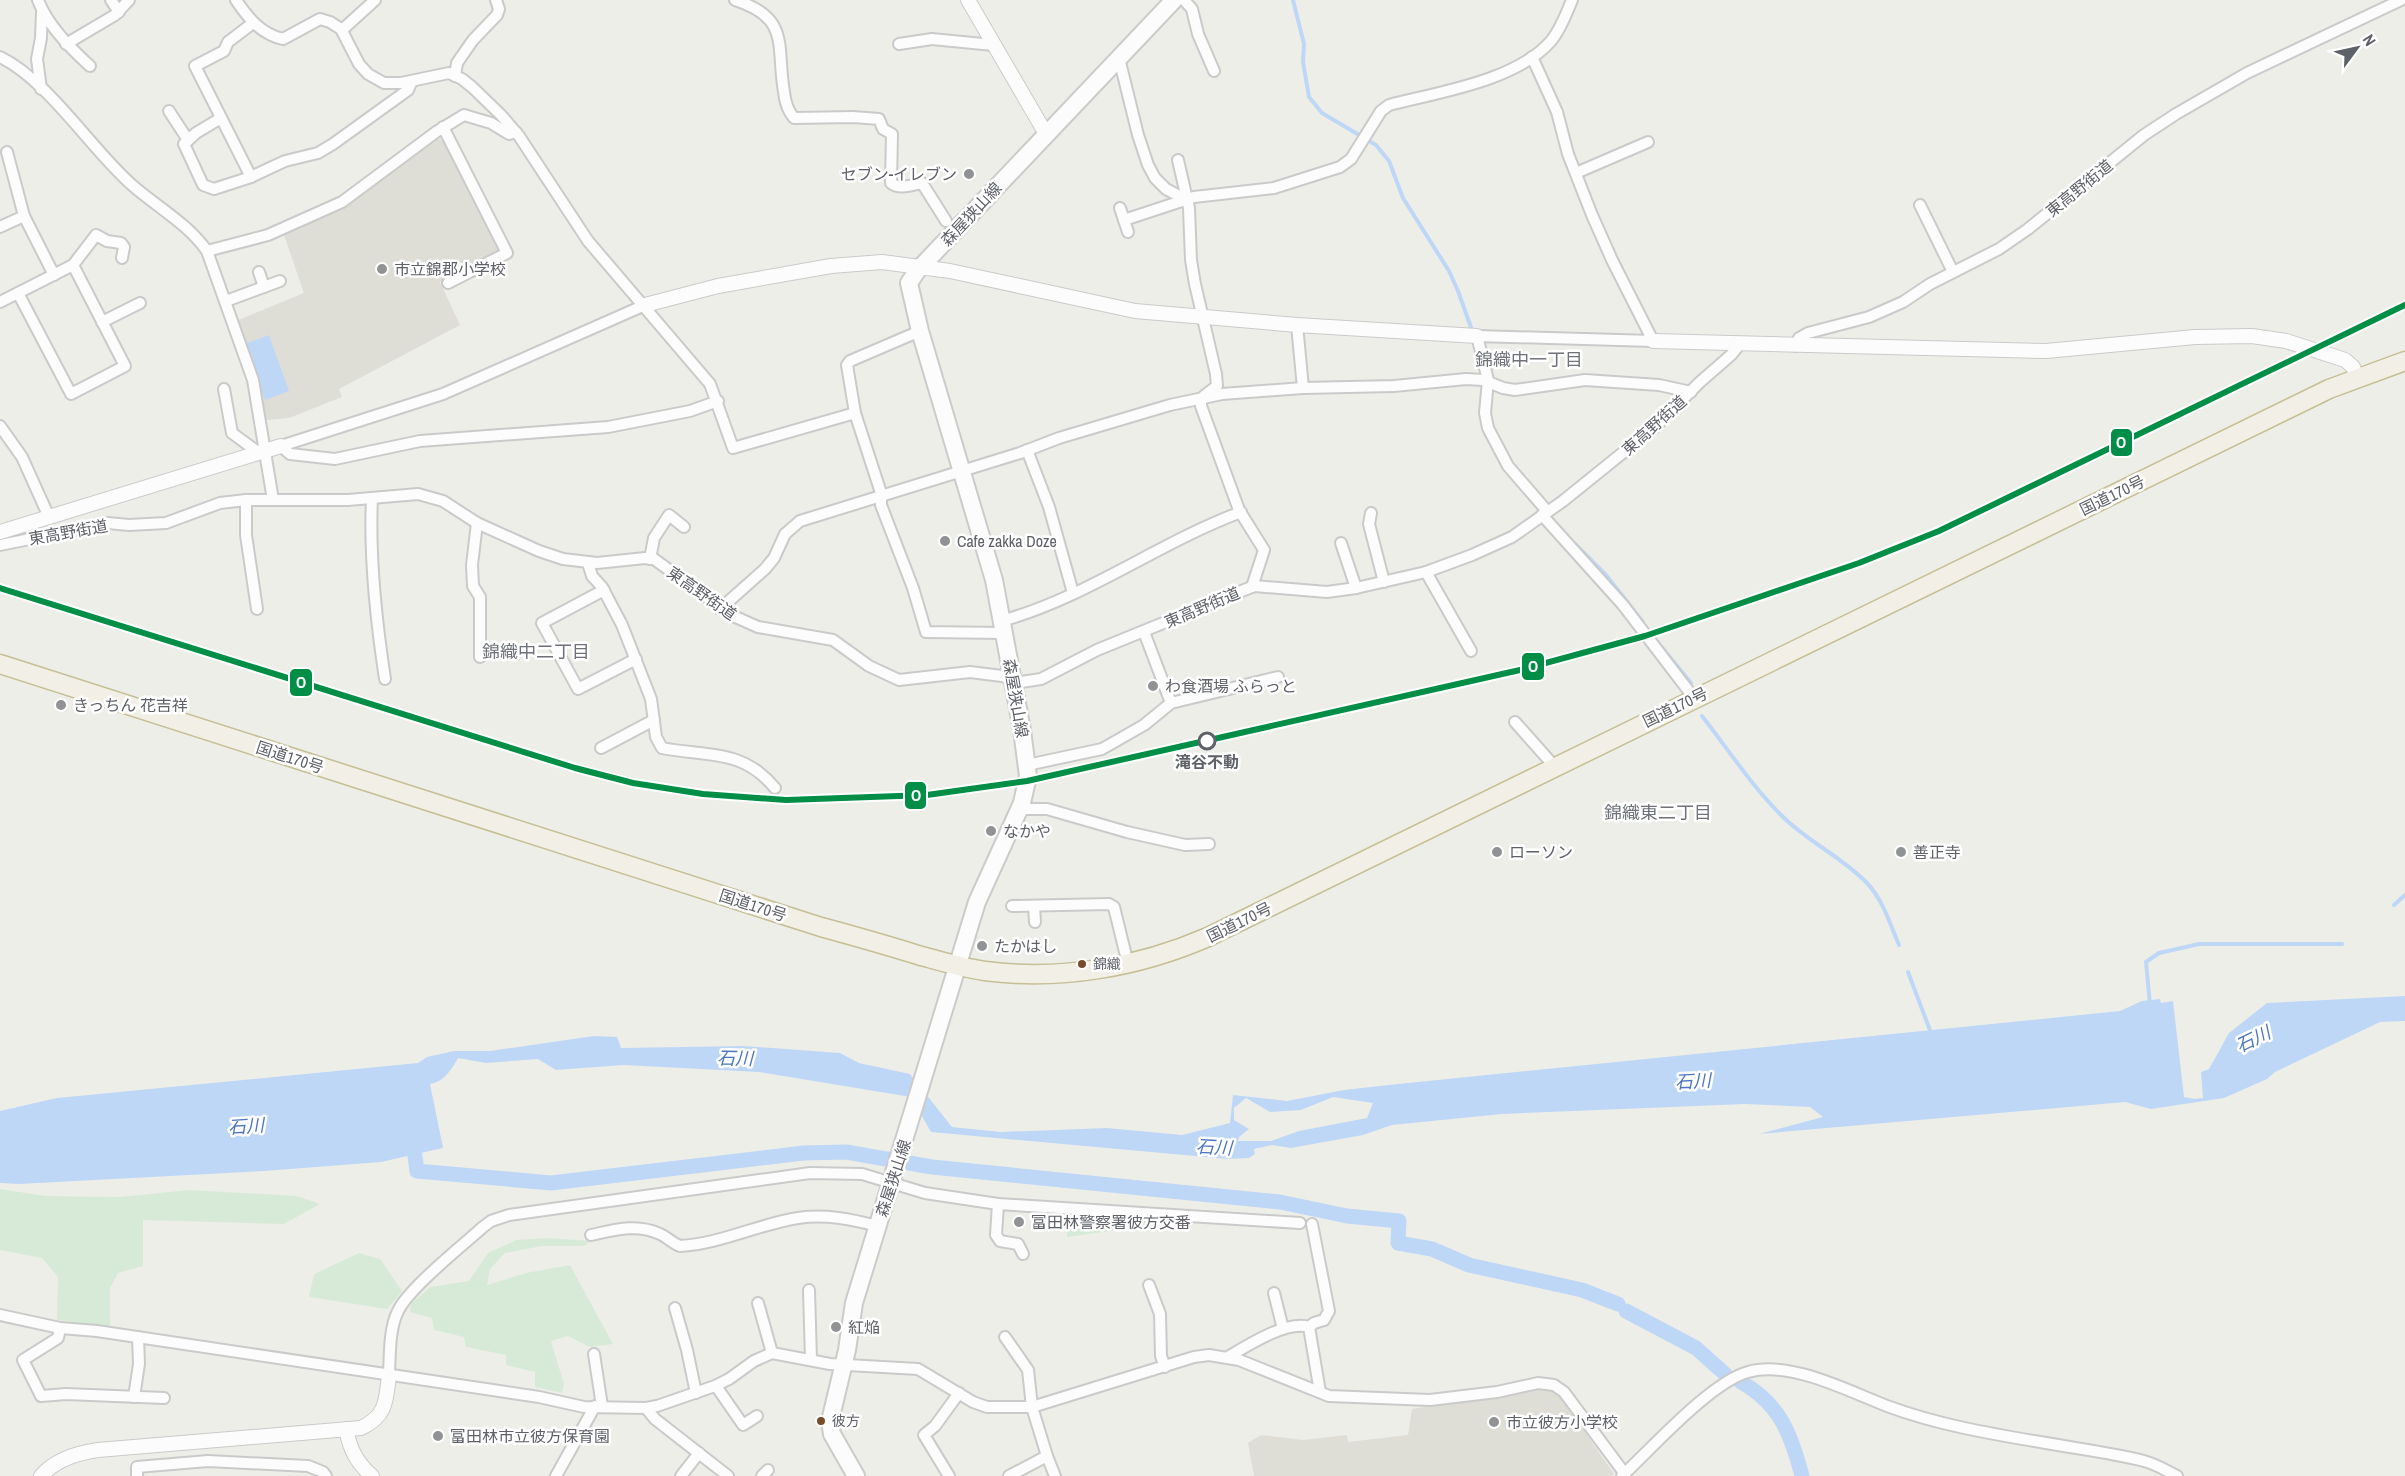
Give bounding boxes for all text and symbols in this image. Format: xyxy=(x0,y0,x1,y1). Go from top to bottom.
north arrow xyxy=(2327,18,2387,78)
text: N xyxy=(2358,30,2381,50)
street label: 東高野街道 xyxy=(2041,154,2117,222)
place label: セブン-イレブン xyxy=(841,163,957,185)
marker: セブン-イレブン xyxy=(962,167,976,181)
street label: 森屋狭山線 xyxy=(936,177,1006,251)
place label: 市立錦郡小学校 xyxy=(394,258,506,280)
marker: 市立錦郡小学校 xyxy=(375,262,389,276)
district label: 錦織中一丁目 xyxy=(1475,347,1583,372)
street label: 東高野街道 xyxy=(1617,390,1691,460)
line badge: O xyxy=(2110,428,2133,457)
text: O xyxy=(2116,431,2126,453)
street label: 国道170号 xyxy=(2076,470,2148,520)
street label: 東高野街道 xyxy=(27,514,109,550)
place label: Cafe zakka Doze xyxy=(957,530,1057,552)
marker: Cafe zakka Doze xyxy=(938,534,952,548)
street label: 東高野街道 xyxy=(663,561,741,625)
street label: 東高野街道 xyxy=(1161,581,1243,633)
district label: 錦織中二丁目 xyxy=(482,639,590,664)
line badge: O xyxy=(1521,652,1545,681)
text: O xyxy=(1528,655,1538,677)
street label: 森屋狭山線 xyxy=(998,657,1034,739)
line badge: O xyxy=(289,668,313,697)
text: O xyxy=(296,671,306,693)
place label: わ食酒場 ふらっと xyxy=(1165,675,1297,697)
marker: わ食酒場 ふらっと xyxy=(1146,679,1160,693)
street label: 国道170号 xyxy=(1639,682,1711,732)
place label: きっちん 花吉祥 xyxy=(73,694,188,716)
marker: きっちん 花吉祥 xyxy=(54,698,68,712)
marker: 滝谷不動 xyxy=(1198,732,1216,750)
street label: 国道170号 xyxy=(253,736,327,778)
place label: 滝谷不動 xyxy=(1175,751,1239,773)
line badge: O xyxy=(904,781,927,810)
text: O xyxy=(911,784,921,806)
district label: 錦織東二丁目 xyxy=(1604,800,1712,825)
place label: なかや xyxy=(1003,820,1051,842)
marker: なかや xyxy=(984,824,998,838)
place label: ローソン xyxy=(1509,841,1573,863)
place label: 善正寺 xyxy=(1913,841,1961,863)
marker: ローソン xyxy=(1490,845,1504,859)
marker: 善正寺 xyxy=(1894,845,1908,859)
street label: 国道170号 xyxy=(716,884,790,926)
street label: 国道170号 xyxy=(1203,897,1275,947)
place label: たかはし xyxy=(994,935,1057,957)
marker: たかはし xyxy=(975,939,989,953)
place label: 錦織 xyxy=(1093,955,1121,973)
marker: 錦織 xyxy=(1076,958,1088,970)
water label: 石川 xyxy=(2231,1019,2276,1058)
water label: 石川 xyxy=(717,1045,755,1071)
water label: 石川 xyxy=(1674,1067,1714,1094)
water label: 石川 xyxy=(227,1112,267,1140)
water label: 石川 xyxy=(1195,1134,1235,1161)
street label: 森屋狭山線 xyxy=(870,1137,916,1219)
place label: 富田林警察署彼方交番 xyxy=(1031,1211,1191,1233)
marker: 富田林警察署彼方交番 xyxy=(1012,1215,1026,1229)
place label: 紅焔 xyxy=(848,1316,880,1338)
marker: 紅焔 xyxy=(829,1320,843,1334)
place label: 市立彼方小学校 xyxy=(1506,1411,1618,1433)
place label: 彼方 xyxy=(832,1412,860,1430)
marker: 彼方 xyxy=(815,1415,827,1427)
marker: 市立彼方小学校 xyxy=(1487,1415,1501,1429)
place label: 富田林市立彼方保育園 xyxy=(450,1425,610,1447)
marker: 富田林市立彼方保育園 xyxy=(431,1429,445,1443)

